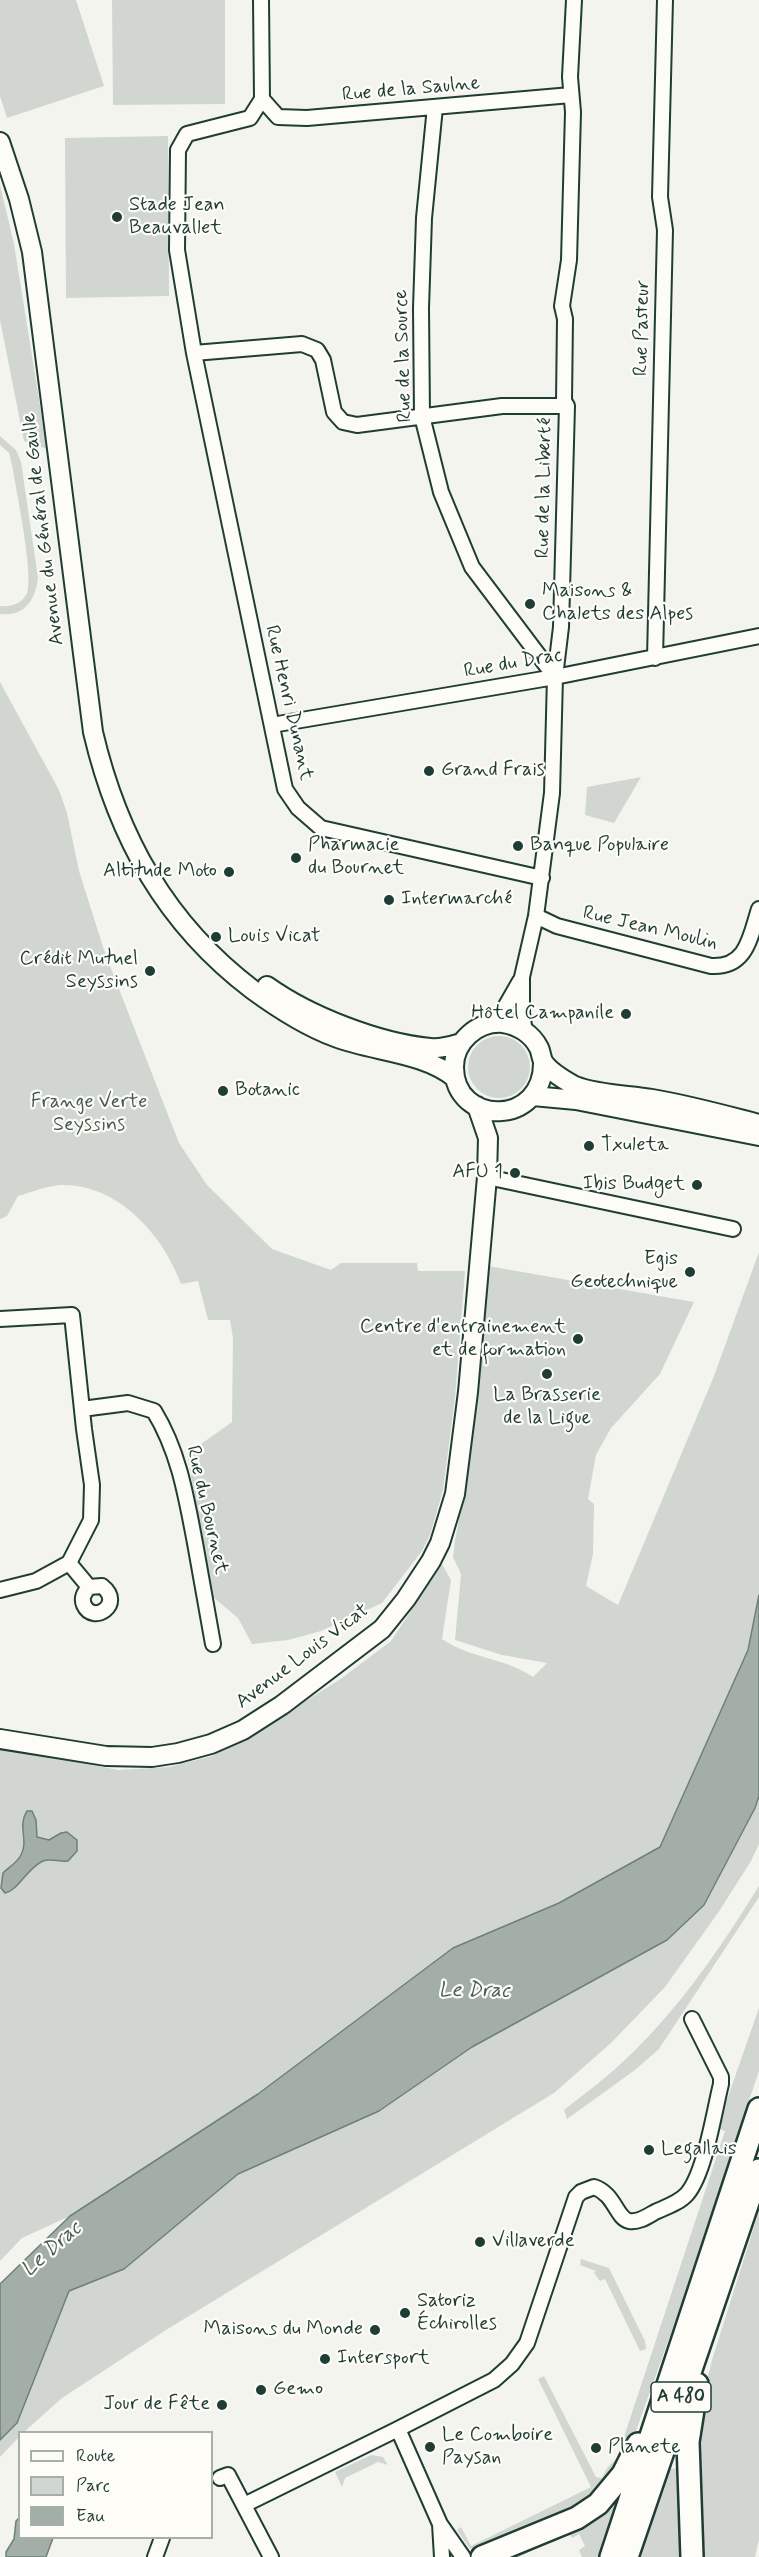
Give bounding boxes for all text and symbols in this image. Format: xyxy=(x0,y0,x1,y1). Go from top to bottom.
street label: Rue de la Saulne xyxy=(341,72,481,108)
place label: Stade Jean Beauvallet xyxy=(129,194,225,241)
marker: Stade Jean Beauvallet xyxy=(110,210,124,224)
street label: Rue Pasteur xyxy=(630,280,656,376)
street label: Rue de la Source xyxy=(390,289,418,423)
street label: Avenue du Général de Gaulle xyxy=(18,411,70,647)
street label: Rue de la Liberté xyxy=(532,417,558,559)
place label: Maisons & Chalets des Alpes xyxy=(542,580,693,627)
marker: Maisons & Chalets des Alpes xyxy=(523,597,537,611)
street label: Rue Henri Dunant xyxy=(258,623,318,783)
street label: Rue du Drac xyxy=(462,644,564,684)
place label: Grand Frais xyxy=(441,759,545,783)
marker: Grand Frais xyxy=(422,764,436,778)
place label: Pharmacie du Bournet xyxy=(308,834,404,881)
place label: Banque Populaire xyxy=(530,834,669,858)
marker: Banque Populaire xyxy=(511,839,525,853)
marker: Pharmacie du Bournet xyxy=(289,851,303,865)
place label: Altitude Moto xyxy=(103,860,217,884)
marker: Altitude Moto xyxy=(222,865,236,879)
place label: Intermarché xyxy=(401,888,512,912)
marker: Intermarché xyxy=(382,893,396,907)
street label: Rue Jean Moulin xyxy=(580,902,720,956)
place label: Louis Vicat xyxy=(228,925,320,949)
marker: Louis Vicat xyxy=(209,930,223,944)
place label: Crédit Mutuel Seyssins xyxy=(19,948,138,995)
marker: Crédit Mutuel Seyssins xyxy=(143,964,157,978)
place label: Hôtel Campanile xyxy=(471,1002,614,1026)
marker: Hôtel Campanile xyxy=(619,1007,633,1021)
place label: Botanic xyxy=(235,1079,300,1103)
marker: Botanic xyxy=(216,1084,230,1098)
park label: Frange Verte Seyssins xyxy=(31,1091,147,1138)
place label: Txuleta xyxy=(601,1134,669,1158)
marker: Txuleta xyxy=(582,1139,596,1153)
place label: AFU 1 xyxy=(452,1161,503,1185)
marker: AFU 1 xyxy=(508,1166,522,1180)
place label: Ibis Budget xyxy=(583,1173,685,1197)
marker: Ibis Budget xyxy=(690,1178,704,1192)
place label: Egis Geotechnique xyxy=(570,1248,678,1295)
marker: Egis Geotechnique xyxy=(683,1265,697,1279)
place label: Centre d'entrainement et de formation xyxy=(360,1316,566,1363)
marker: Centre d'entrainement et de formation xyxy=(571,1332,585,1346)
marker: La Brasserie de la Ligue xyxy=(540,1367,554,1381)
place label: La Brasserie de la Ligue xyxy=(493,1384,601,1431)
street label: Rue du Bournet xyxy=(180,1443,232,1577)
street label: Avenue Louis Vicat xyxy=(232,1599,374,1715)
water label: Le Drac xyxy=(438,1979,510,2005)
place label: Legallais xyxy=(661,2138,737,2162)
marker: Legallais xyxy=(642,2143,656,2157)
water label: Le Drac xyxy=(17,2217,87,2283)
place label: Villaverde xyxy=(492,2230,575,2254)
marker: Villaverde xyxy=(473,2235,487,2249)
place label: Satoriz Échirolles xyxy=(417,2290,497,2337)
marker: Satoriz Échirolles xyxy=(398,2306,412,2320)
place label: Maisons du Monde xyxy=(204,2318,363,2342)
marker: Maisons du Monde xyxy=(368,2323,382,2337)
place label: Intersport xyxy=(337,2347,430,2371)
marker: Intersport xyxy=(318,2352,332,2366)
place label: Gemo xyxy=(273,2378,323,2402)
road number: A 480 xyxy=(651,2382,711,2412)
marker: Gemo xyxy=(254,2383,268,2397)
place label: Jour de Fête xyxy=(103,2393,210,2417)
marker: Jour de Fête xyxy=(215,2398,229,2412)
place label: Le Comboire Paysan xyxy=(442,2424,553,2471)
legend xyxy=(18,2431,213,2539)
place label: Planete xyxy=(608,2436,681,2460)
marker: Le Comboire Paysan xyxy=(423,2440,437,2454)
marker: Planete xyxy=(589,2441,603,2455)
text: Route xyxy=(76,2444,115,2468)
text: Parc xyxy=(76,2474,110,2498)
text: Eau xyxy=(76,2504,105,2528)

